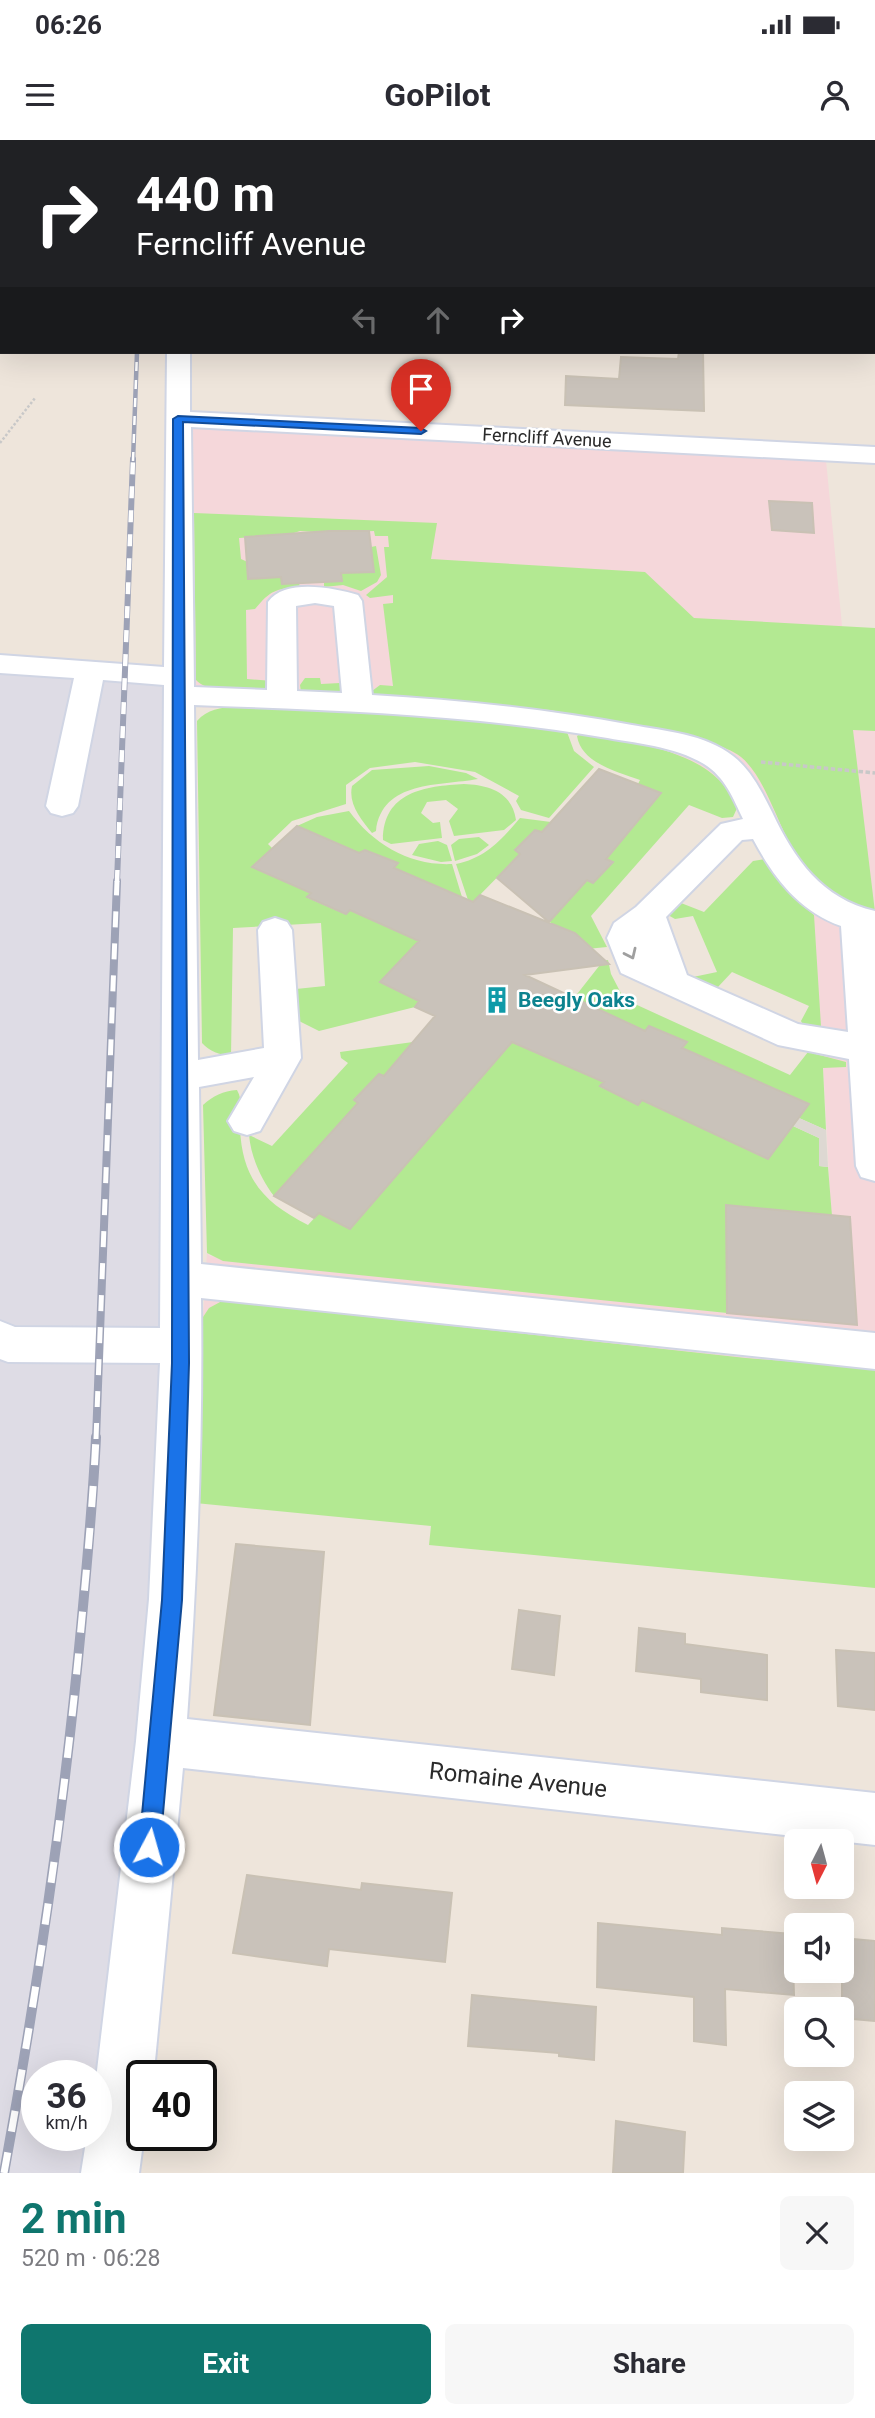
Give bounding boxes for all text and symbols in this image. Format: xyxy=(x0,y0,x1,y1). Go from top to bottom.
text: 06:26 xyxy=(35,10,102,40)
icon: menu xyxy=(21,76,59,114)
text: GoPilot xyxy=(384,76,491,114)
icon: person xyxy=(816,76,854,114)
text: 440 m xyxy=(136,166,275,223)
icon: right xyxy=(21,168,112,259)
text: Ferncliff Avenue xyxy=(136,225,366,263)
icon: left xyxy=(346,301,384,339)
icon: ahead xyxy=(419,301,457,339)
icon: right xyxy=(492,301,530,339)
pin xyxy=(391,359,451,431)
icon: arrive xyxy=(402,370,440,408)
street label: Ferncliff Avenue xyxy=(482,424,612,451)
one-way arrow xyxy=(623,947,637,959)
building icon: Beegly Oaks xyxy=(482,985,512,1015)
place label: Beegly Oaks xyxy=(518,988,635,1012)
street label: Romaine Avenue xyxy=(428,1757,608,1803)
position arrow xyxy=(112,1810,186,1884)
north arrow xyxy=(784,1829,854,1899)
map controls xyxy=(784,1829,854,2151)
button: sound xyxy=(784,1913,854,1983)
button: search xyxy=(784,1997,854,2067)
speed limit sign: 40 xyxy=(126,2060,217,2151)
text: 36 xyxy=(46,2076,87,2117)
button: layers xyxy=(784,2081,854,2151)
text: km/h xyxy=(45,2112,88,2133)
text: 2 min xyxy=(21,2194,127,2243)
button: close xyxy=(780,2196,854,2270)
text: 520 m · 06:28 xyxy=(21,2245,160,2272)
button: Exit xyxy=(21,2324,431,2404)
button: Share xyxy=(445,2324,854,2404)

